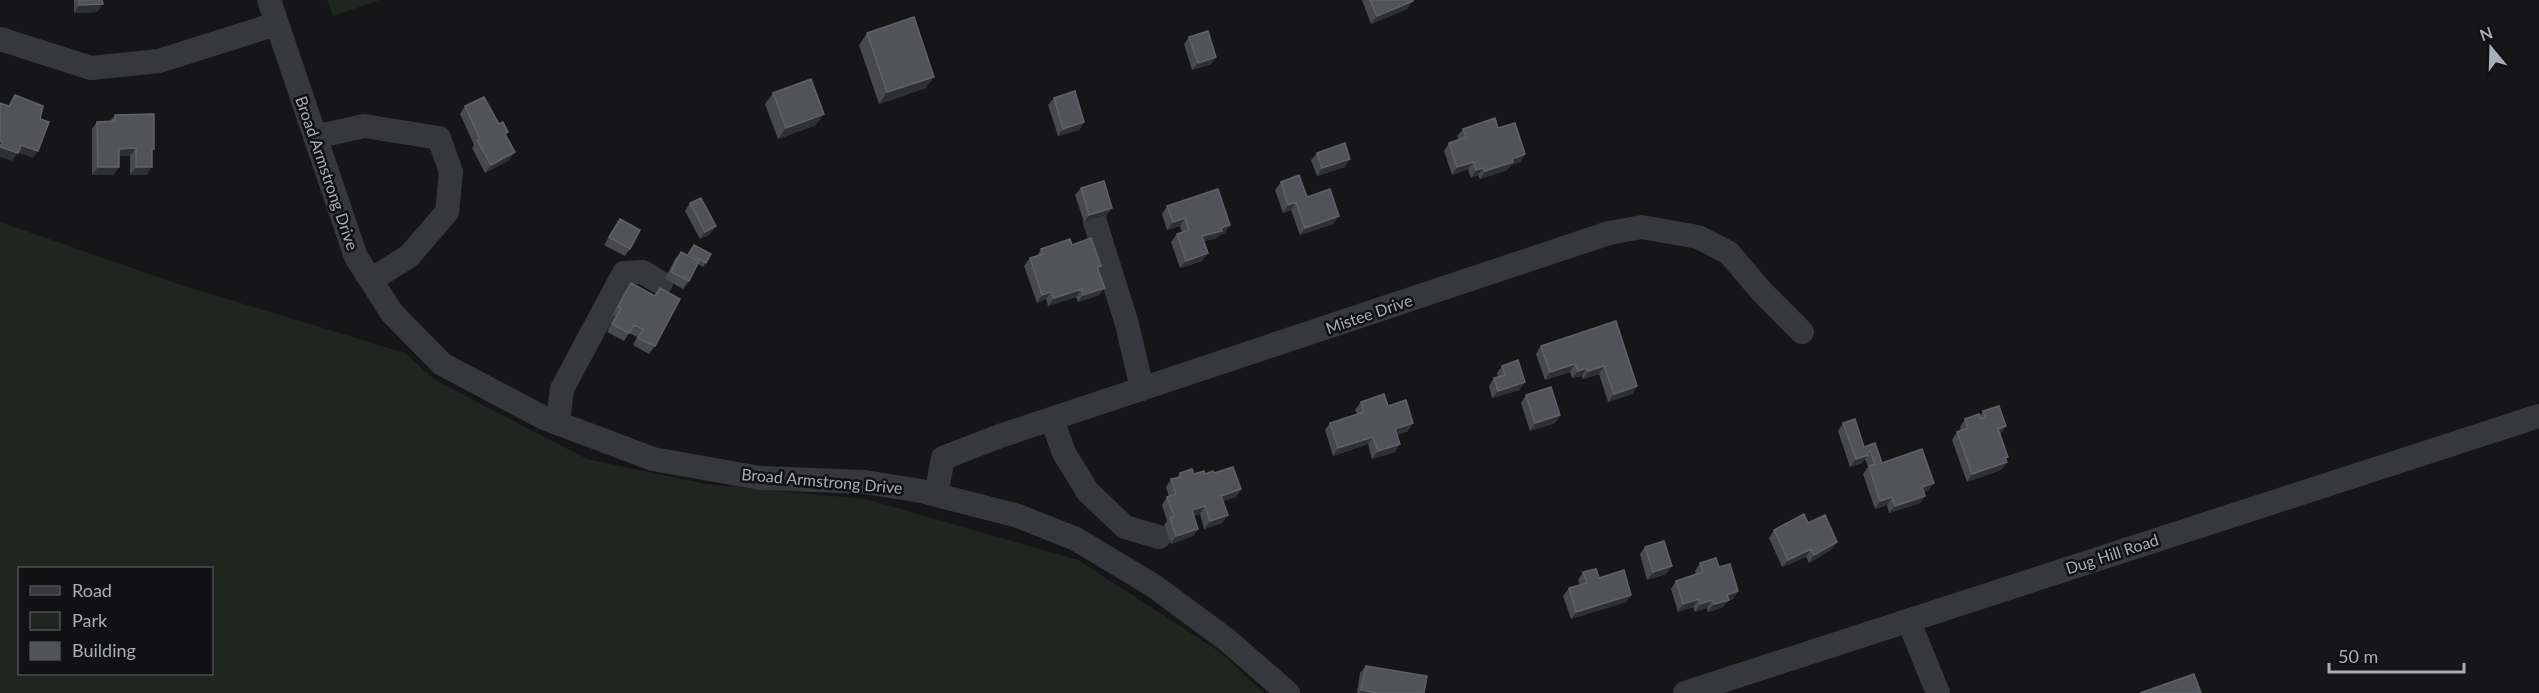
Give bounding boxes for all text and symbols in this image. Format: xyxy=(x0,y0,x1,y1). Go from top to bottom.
north arrow xyxy=(2461,18,2521,78)
text: N xyxy=(2477,22,2495,44)
street label: Broad Armstrong Drive xyxy=(292,93,363,252)
street label: Mistee Drive xyxy=(1323,290,1415,337)
street label: Broad Armstrong Drive xyxy=(741,464,903,497)
street label: Dug Hill Road xyxy=(2063,530,2161,577)
legend xyxy=(18,567,213,675)
text: Road xyxy=(72,579,112,601)
text: Park xyxy=(72,609,108,631)
scale bar xyxy=(2329,636,2464,674)
text: Building xyxy=(72,639,136,661)
text: 50 m xyxy=(2338,645,2378,667)

